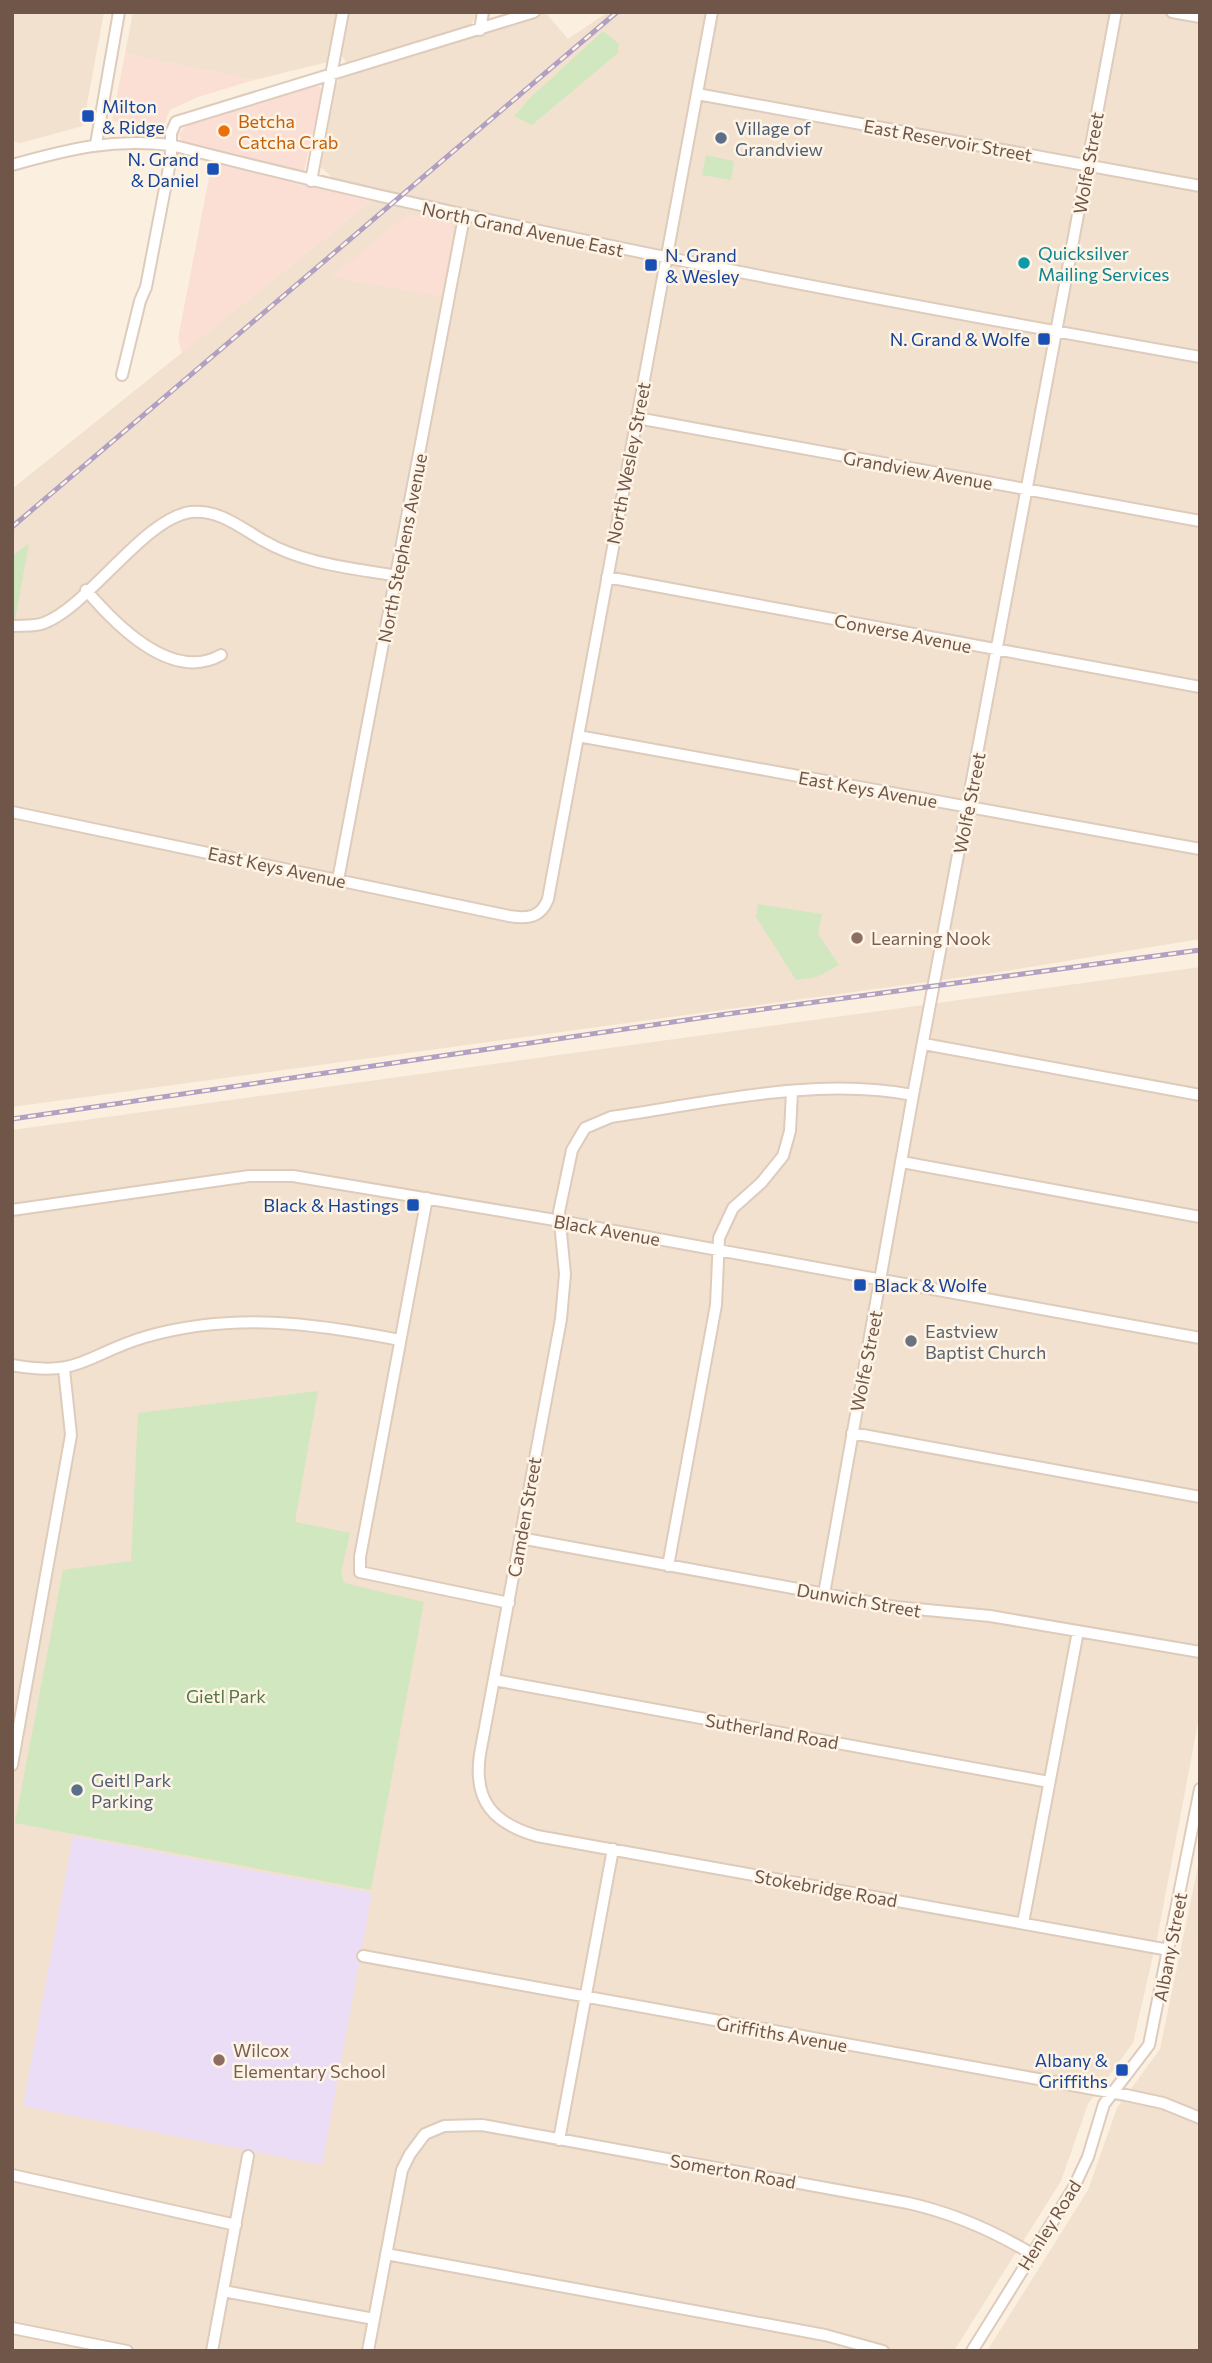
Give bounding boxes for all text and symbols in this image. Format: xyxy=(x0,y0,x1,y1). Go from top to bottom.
place label: Milton & Ridge xyxy=(102,95,165,138)
marker: Milton & Ridge xyxy=(80,108,96,124)
place label: Betcha Catcha Crab xyxy=(238,110,338,153)
street label: Wolfe Street xyxy=(1068,110,1108,216)
street label: East Reservoir Street xyxy=(862,114,1034,166)
place label: Village of Grandview xyxy=(735,117,823,160)
marker: Betcha Catcha Crab xyxy=(216,123,232,139)
marker: Village of Grandview xyxy=(713,130,729,146)
place label: N. Grand & Daniel xyxy=(127,148,199,191)
marker: N. Grand & Daniel xyxy=(205,161,221,177)
street label: North Grand Avenue East xyxy=(420,197,626,261)
place label: Quicksilver Mailing Services xyxy=(1038,242,1170,285)
place label: N. Grand & Wesley xyxy=(665,244,740,287)
marker: Quicksilver Mailing Services xyxy=(1016,255,1032,271)
marker: N. Grand & Wesley xyxy=(643,257,659,273)
place label: N. Grand & Wolfe xyxy=(890,328,1030,350)
marker: N. Grand & Wolfe xyxy=(1036,331,1052,347)
street label: North Wesley Street xyxy=(601,380,655,546)
street label: Grandview Avenue xyxy=(842,446,994,494)
street label: North Stephens Avenue xyxy=(373,452,431,644)
street label: Converse Avenue xyxy=(832,609,974,657)
street label: Wolfe Street xyxy=(948,750,990,856)
street label: East Keys Avenue xyxy=(797,766,939,812)
street label: East Keys Avenue xyxy=(206,842,348,892)
place label: Learning Nook xyxy=(871,927,991,949)
marker: Learning Nook xyxy=(849,930,865,946)
place label: Black & Hastings xyxy=(263,1194,399,1216)
marker: Black & Hastings xyxy=(405,1197,421,1213)
street label: Black Avenue xyxy=(552,1210,662,1250)
place label: Black & Wolfe xyxy=(874,1274,987,1296)
marker: Black & Wolfe xyxy=(852,1277,868,1293)
street label: Wolfe Street xyxy=(845,1308,887,1414)
place label: Eastview Baptist Church xyxy=(925,1320,1046,1363)
marker: Eastview Baptist Church xyxy=(903,1333,919,1349)
street label: Camden Street xyxy=(503,1455,545,1579)
street label: Dunwich Street xyxy=(795,1578,923,1622)
park label: Gietl Park xyxy=(186,1685,266,1707)
street label: Sutherland Road xyxy=(704,1708,840,1754)
place label: Geitl Park Parking xyxy=(91,1769,172,1812)
marker: Geitl Park Parking xyxy=(69,1782,85,1798)
street label: Stokebridge Road xyxy=(753,1865,899,1911)
street label: Albany Street xyxy=(1149,1891,1191,2003)
street label: Griffiths Avenue xyxy=(715,2012,849,2056)
place label: Wilcox Elementary School xyxy=(233,2039,386,2082)
place label: Albany & Griffiths xyxy=(1035,2049,1108,2092)
marker: Wilcox Elementary School xyxy=(211,2052,227,2068)
marker: Albany & Griffiths xyxy=(1114,2062,1130,2078)
street label: Somerton Road xyxy=(668,2149,798,2193)
street label: Henley Road xyxy=(1013,2176,1085,2274)

